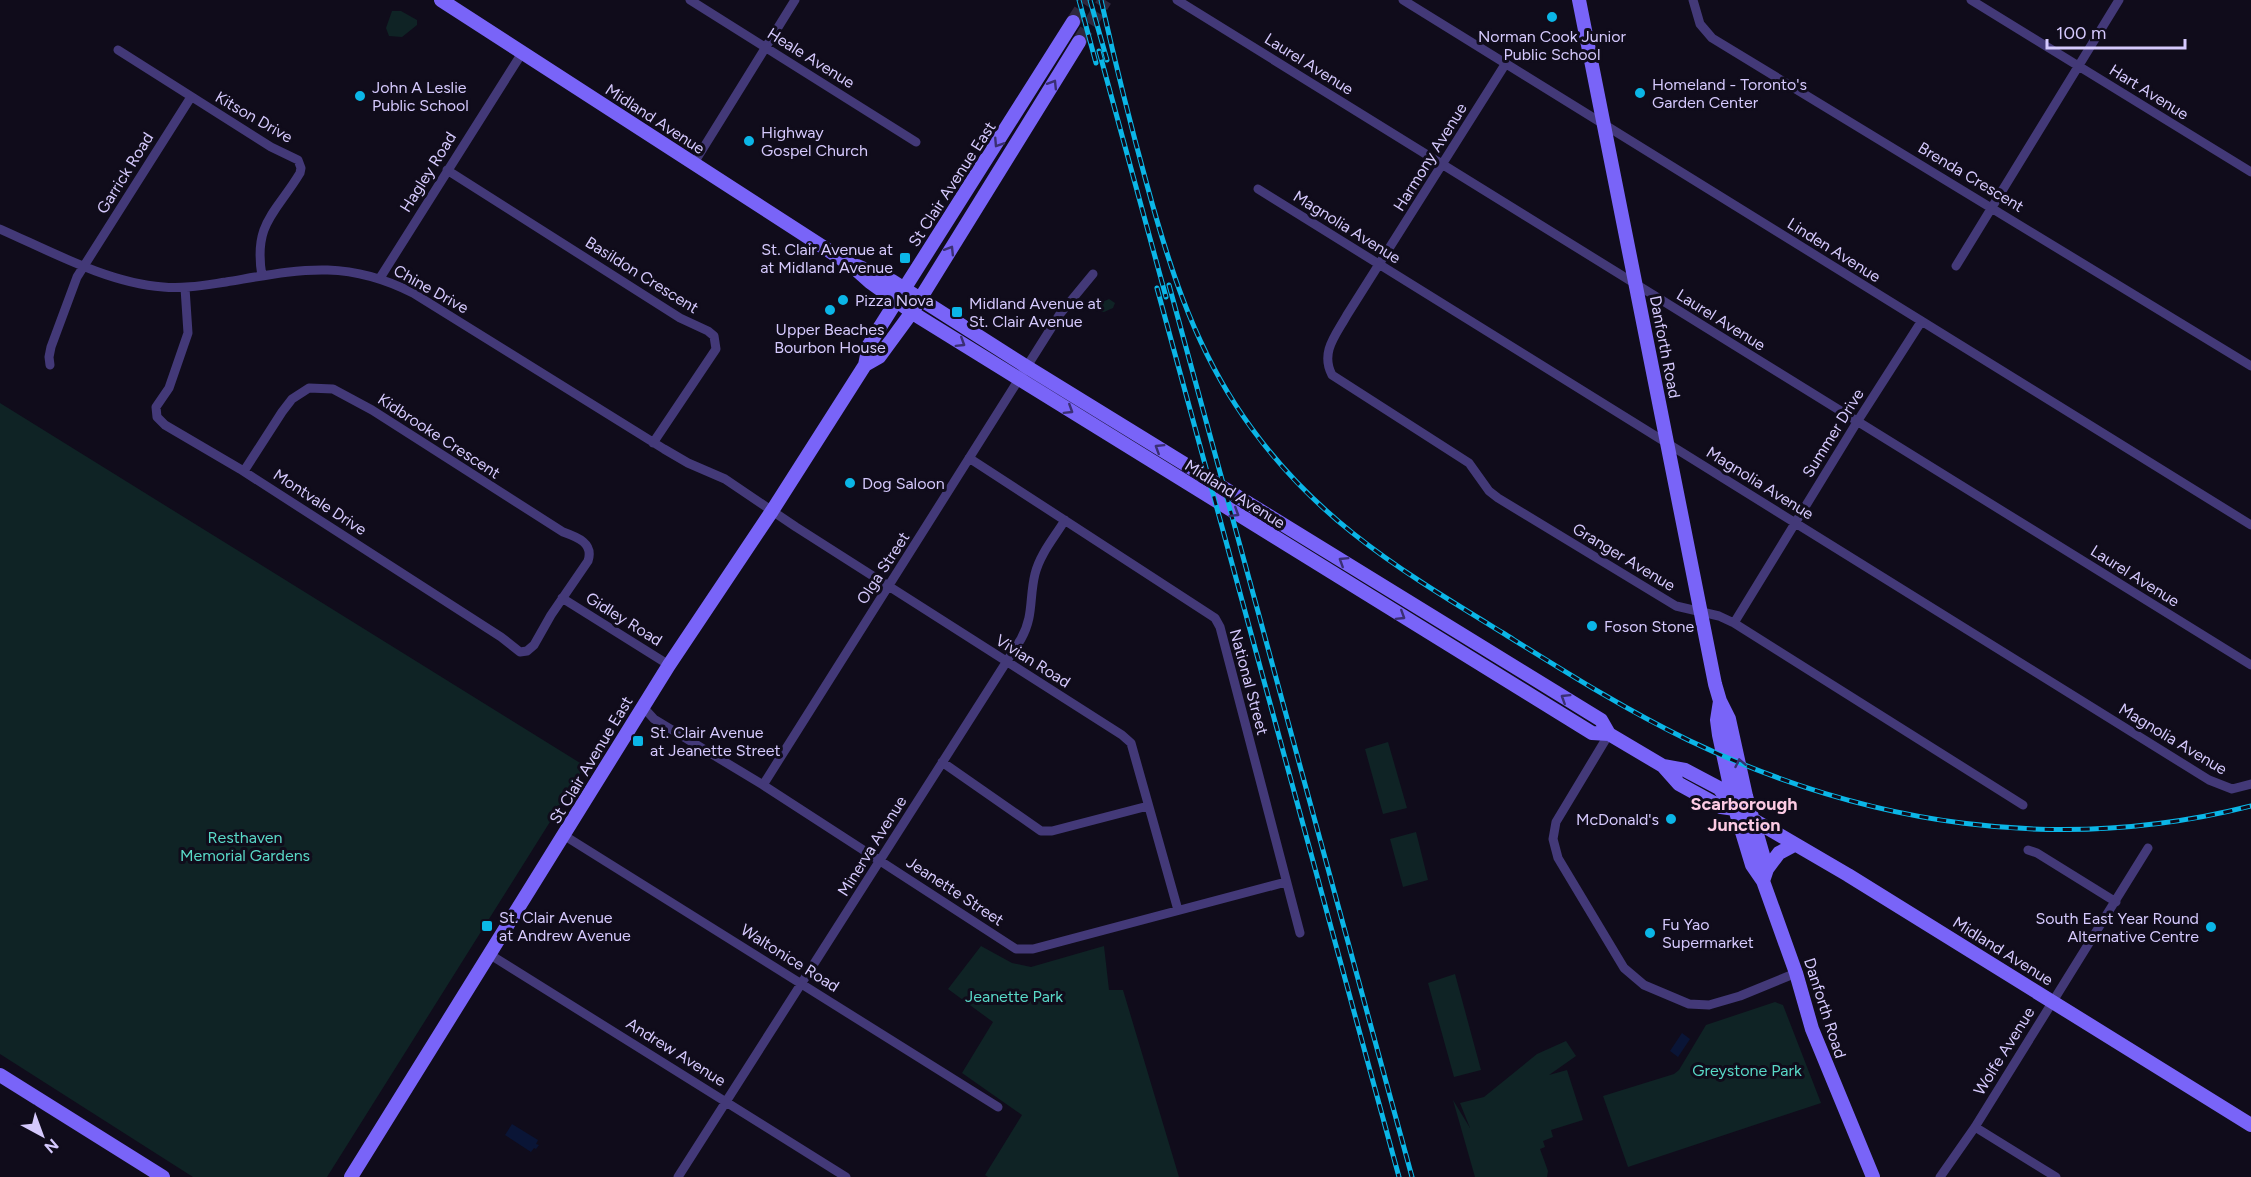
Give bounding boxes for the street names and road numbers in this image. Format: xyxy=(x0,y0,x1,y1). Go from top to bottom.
street label: Heale Avenue xyxy=(764,24,858,92)
street label: Laurel Avenue xyxy=(1261,29,1357,99)
street label: Hart Avenue xyxy=(2106,60,2192,124)
street label: Midland Avenue xyxy=(602,80,708,158)
street label: Kitson Drive xyxy=(212,87,296,147)
street label: Harmony Avenue xyxy=(1389,99,1471,215)
street label: St Clair Avenue East xyxy=(904,118,1000,250)
street label: Hagley Road xyxy=(396,128,460,216)
street label: Garrick Road xyxy=(93,129,157,217)
street label: Brenda Crescent xyxy=(1915,138,2027,216)
street label: Magnolia Avenue xyxy=(1290,186,1404,268)
street label: Linden Avenue xyxy=(1784,214,1884,286)
street label: Basildon Crescent xyxy=(582,233,702,317)
street label: Chine Drive xyxy=(390,261,472,318)
street label: Laurel Avenue xyxy=(1673,285,1769,355)
street label: Danforth Road xyxy=(1646,294,1684,400)
street label: Summer Drive xyxy=(1798,385,1868,481)
street label: Kidbrooke Crescent xyxy=(374,389,504,483)
street label: Magnolia Avenue xyxy=(1703,442,1817,524)
street label: Midland Avenue xyxy=(1181,456,1289,533)
street label: Montvale Drive xyxy=(270,465,370,539)
street label: Granger Avenue xyxy=(1569,519,1679,595)
street label: Olga Street xyxy=(853,528,913,608)
street label: Laurel Avenue xyxy=(2087,541,2183,611)
street label: Gidley Road xyxy=(582,588,666,650)
street label: National Street xyxy=(1226,627,1272,737)
street label: Vivian Road xyxy=(992,630,1074,692)
street label: St Clair Avenue East xyxy=(545,693,637,827)
street label: Magnolia Avenue xyxy=(2115,699,2231,779)
street label: Minerva Avenue xyxy=(834,792,911,900)
street label: Jeanette Street xyxy=(903,852,1007,930)
street label: Midland Avenue xyxy=(1949,913,2057,990)
street label: Waltonice Road xyxy=(737,920,843,996)
street label: Danforth Road xyxy=(1800,955,1850,1061)
street label: Wolfe Avenue xyxy=(1969,1003,2039,1099)
street label: Andrew Avenue xyxy=(623,1014,729,1090)

